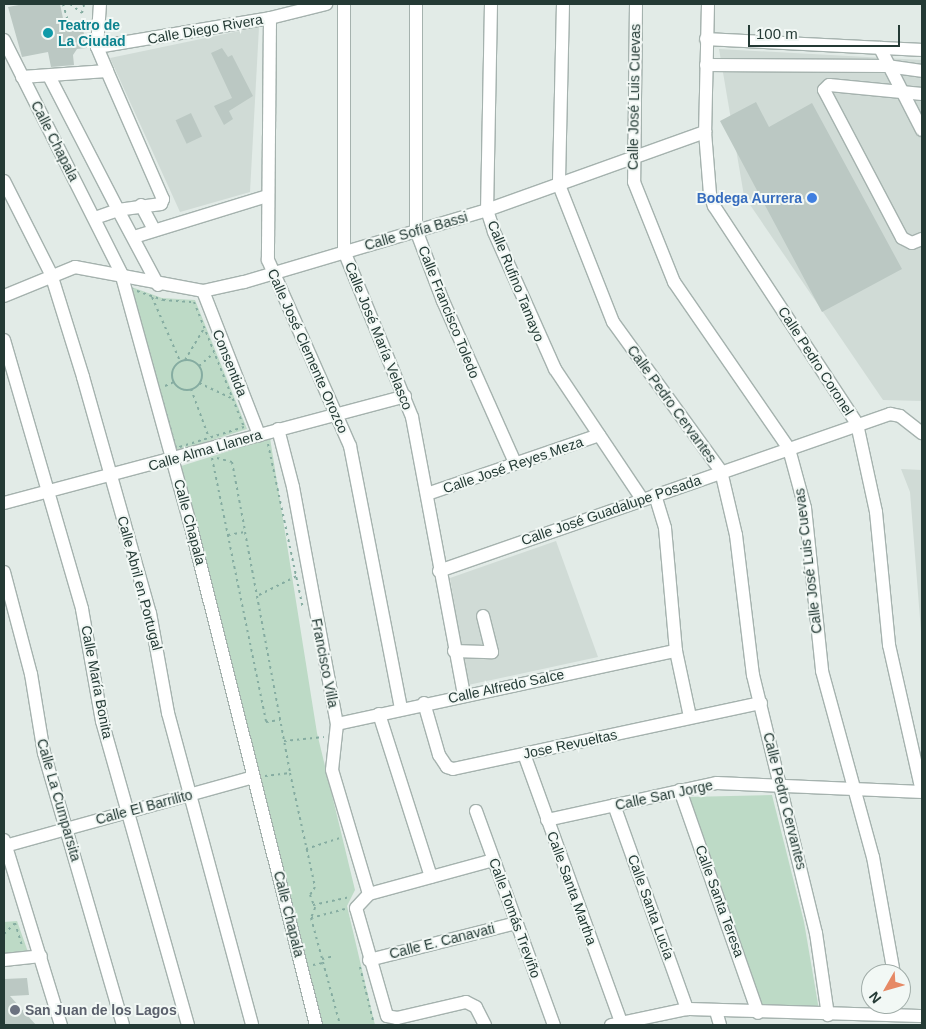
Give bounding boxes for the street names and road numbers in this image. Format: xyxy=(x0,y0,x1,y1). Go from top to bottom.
street label: Calle Diego Rivera xyxy=(146,11,264,47)
street label: Calle José Luis Cuevas xyxy=(624,24,644,170)
street label: Calle Chapala xyxy=(28,98,82,184)
street label: Calle Sofía Bassi xyxy=(362,208,470,254)
street label: Calle Rufino Tamayo xyxy=(484,218,548,344)
street label: Calle Francisco Toledo xyxy=(415,243,483,381)
street label: Calle José María Velasco xyxy=(342,260,416,412)
street label: Calle José Clemente Orozco xyxy=(264,266,352,436)
street label: Calle Pedro Coronel xyxy=(775,304,857,418)
street label: Consentida xyxy=(209,327,251,399)
street label: Calle Pedro Cervantes xyxy=(624,342,720,466)
street label: Calle Alma Llanera xyxy=(146,426,264,474)
street label: Calle José Reyes Meza xyxy=(441,433,585,497)
street label: Calle José Guadalupe Posada xyxy=(519,471,703,549)
street label: Calle Chapala xyxy=(171,477,209,567)
street label: Calle José Luis Cuevas xyxy=(791,487,825,635)
street label: Calle Abril en Portugal xyxy=(114,514,166,652)
street label: Francisco Villa xyxy=(308,617,342,709)
street label: Calle María Bonita xyxy=(78,624,116,740)
street label: Calle Alfredo Salce xyxy=(446,665,566,707)
street label: Jose Revueltas xyxy=(521,726,619,762)
street label: Calle Pedro Cervantes xyxy=(760,731,810,871)
street label: Calle La Cumparsita xyxy=(33,737,85,863)
street label: Calle San Jorge xyxy=(614,776,714,814)
street label: Calle El Barrilito xyxy=(94,786,194,828)
street label: Calle Santa Martha xyxy=(544,829,600,947)
street label: Calle Santa Teresa xyxy=(692,843,748,959)
street label: Calle Santa Lucía xyxy=(624,852,678,962)
street label: Calle Tomás Treviño xyxy=(485,855,545,981)
street label: Calle Chapala xyxy=(270,869,308,959)
street label: Calle E. Canavati xyxy=(387,920,497,962)

